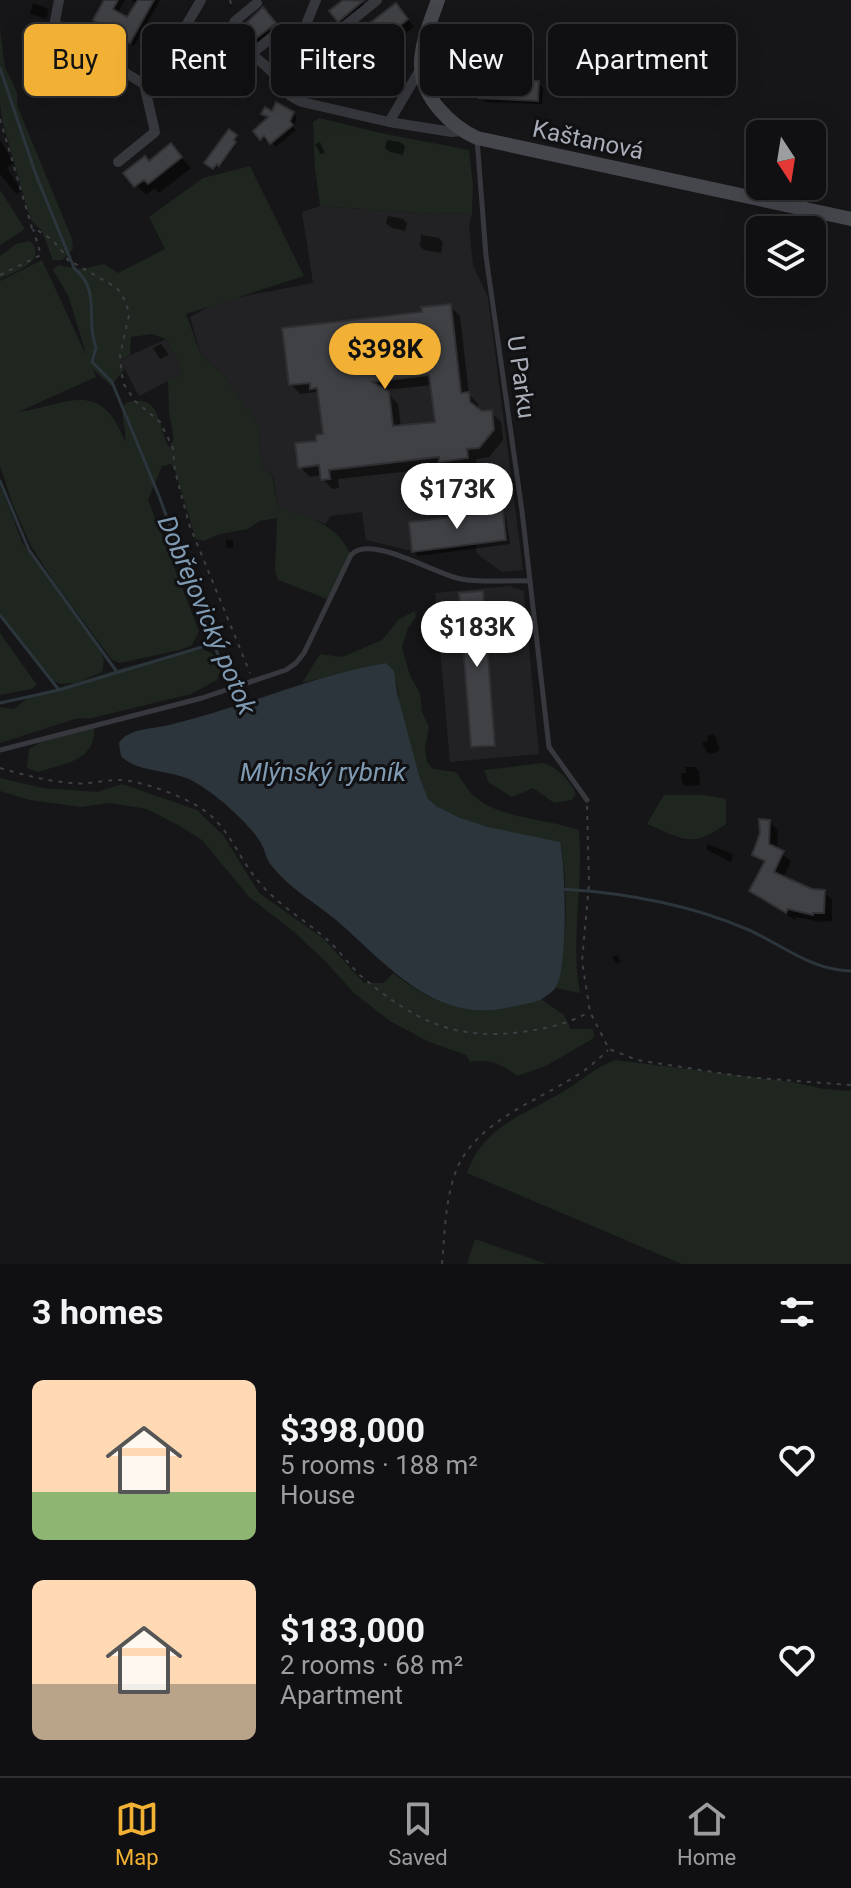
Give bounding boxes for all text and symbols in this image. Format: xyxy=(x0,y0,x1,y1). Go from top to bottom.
chip: Buy xyxy=(24,24,126,96)
chip: Rent xyxy=(142,24,255,96)
chip: Filters xyxy=(271,24,404,96)
chip: New xyxy=(420,24,532,96)
chip: Apartment xyxy=(548,24,736,96)
street label: Kaštanová xyxy=(530,115,646,165)
north arrow xyxy=(746,120,826,200)
map controls xyxy=(746,120,826,296)
button: layers xyxy=(746,216,826,296)
pin: $398K xyxy=(329,323,441,391)
text: $398K xyxy=(347,334,423,364)
street label: U Parku xyxy=(501,334,541,420)
pin: $173K xyxy=(401,463,513,531)
text: $173K xyxy=(419,474,495,504)
water label: Dobřejovický potok xyxy=(152,511,263,720)
pin: $183K xyxy=(421,601,533,669)
text: $183K xyxy=(439,612,515,642)
water label: Mlýnský rybník xyxy=(240,757,407,787)
icon: filters xyxy=(775,1290,819,1334)
text: 3 homes xyxy=(32,1292,163,1332)
text: $398,000 xyxy=(280,1410,425,1450)
icon: home xyxy=(96,1412,192,1508)
icon: heart xyxy=(775,1438,819,1482)
text: 5 rooms · 188 m² xyxy=(280,1450,478,1480)
text: House xyxy=(280,1480,355,1510)
text: $183,000 xyxy=(280,1610,425,1650)
icon: home xyxy=(96,1612,192,1708)
icon: heart xyxy=(775,1638,819,1682)
text: 2 rooms · 68 m² xyxy=(280,1650,463,1680)
text: Apartment xyxy=(280,1680,403,1710)
tab: Map xyxy=(115,1797,159,1870)
tab: Saved xyxy=(388,1797,448,1870)
tab: Home xyxy=(677,1797,736,1870)

